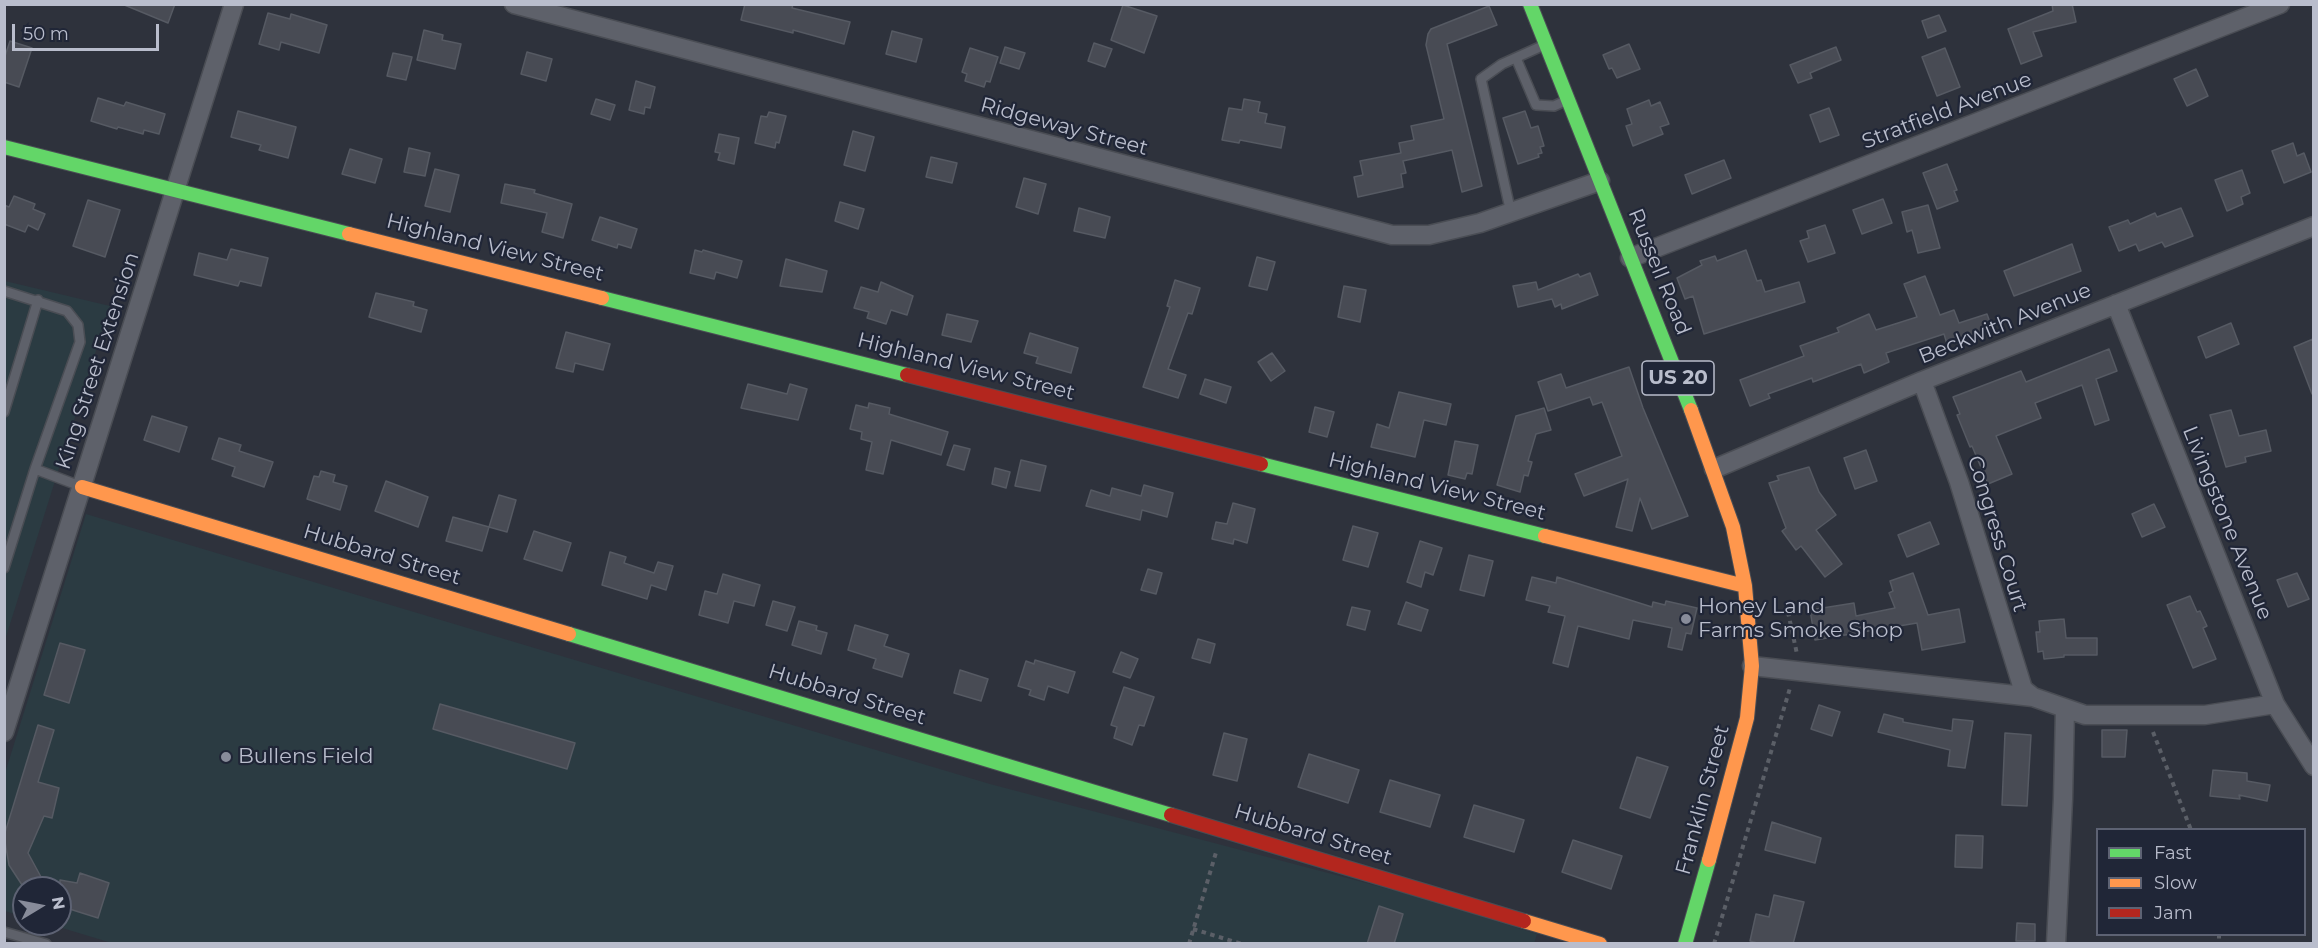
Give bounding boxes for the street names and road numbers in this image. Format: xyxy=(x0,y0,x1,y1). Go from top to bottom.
street label: Stratfield Avenue xyxy=(1859,67,2035,155)
street label: Ridgeway Street xyxy=(978,93,1150,161)
street label: Russell Road xyxy=(1622,205,1696,339)
street label: Highland View Street xyxy=(384,209,606,287)
street label: King Street Extension xyxy=(51,249,145,473)
street label: Beckwith Avenue xyxy=(1915,278,2095,370)
street label: Highland View Street xyxy=(855,328,1077,406)
road number: US 20 xyxy=(1642,361,1714,395)
street label: Livingstone Avenue xyxy=(2177,422,2277,624)
street label: Highland View Street xyxy=(1326,448,1548,526)
street label: Congress Court xyxy=(1961,453,2033,615)
street label: Hubbard Street xyxy=(300,519,464,591)
street label: Hubbard Street xyxy=(765,659,929,731)
street label: Franklin Street xyxy=(1671,722,1735,878)
street label: Hubbard Street xyxy=(1231,799,1395,871)

